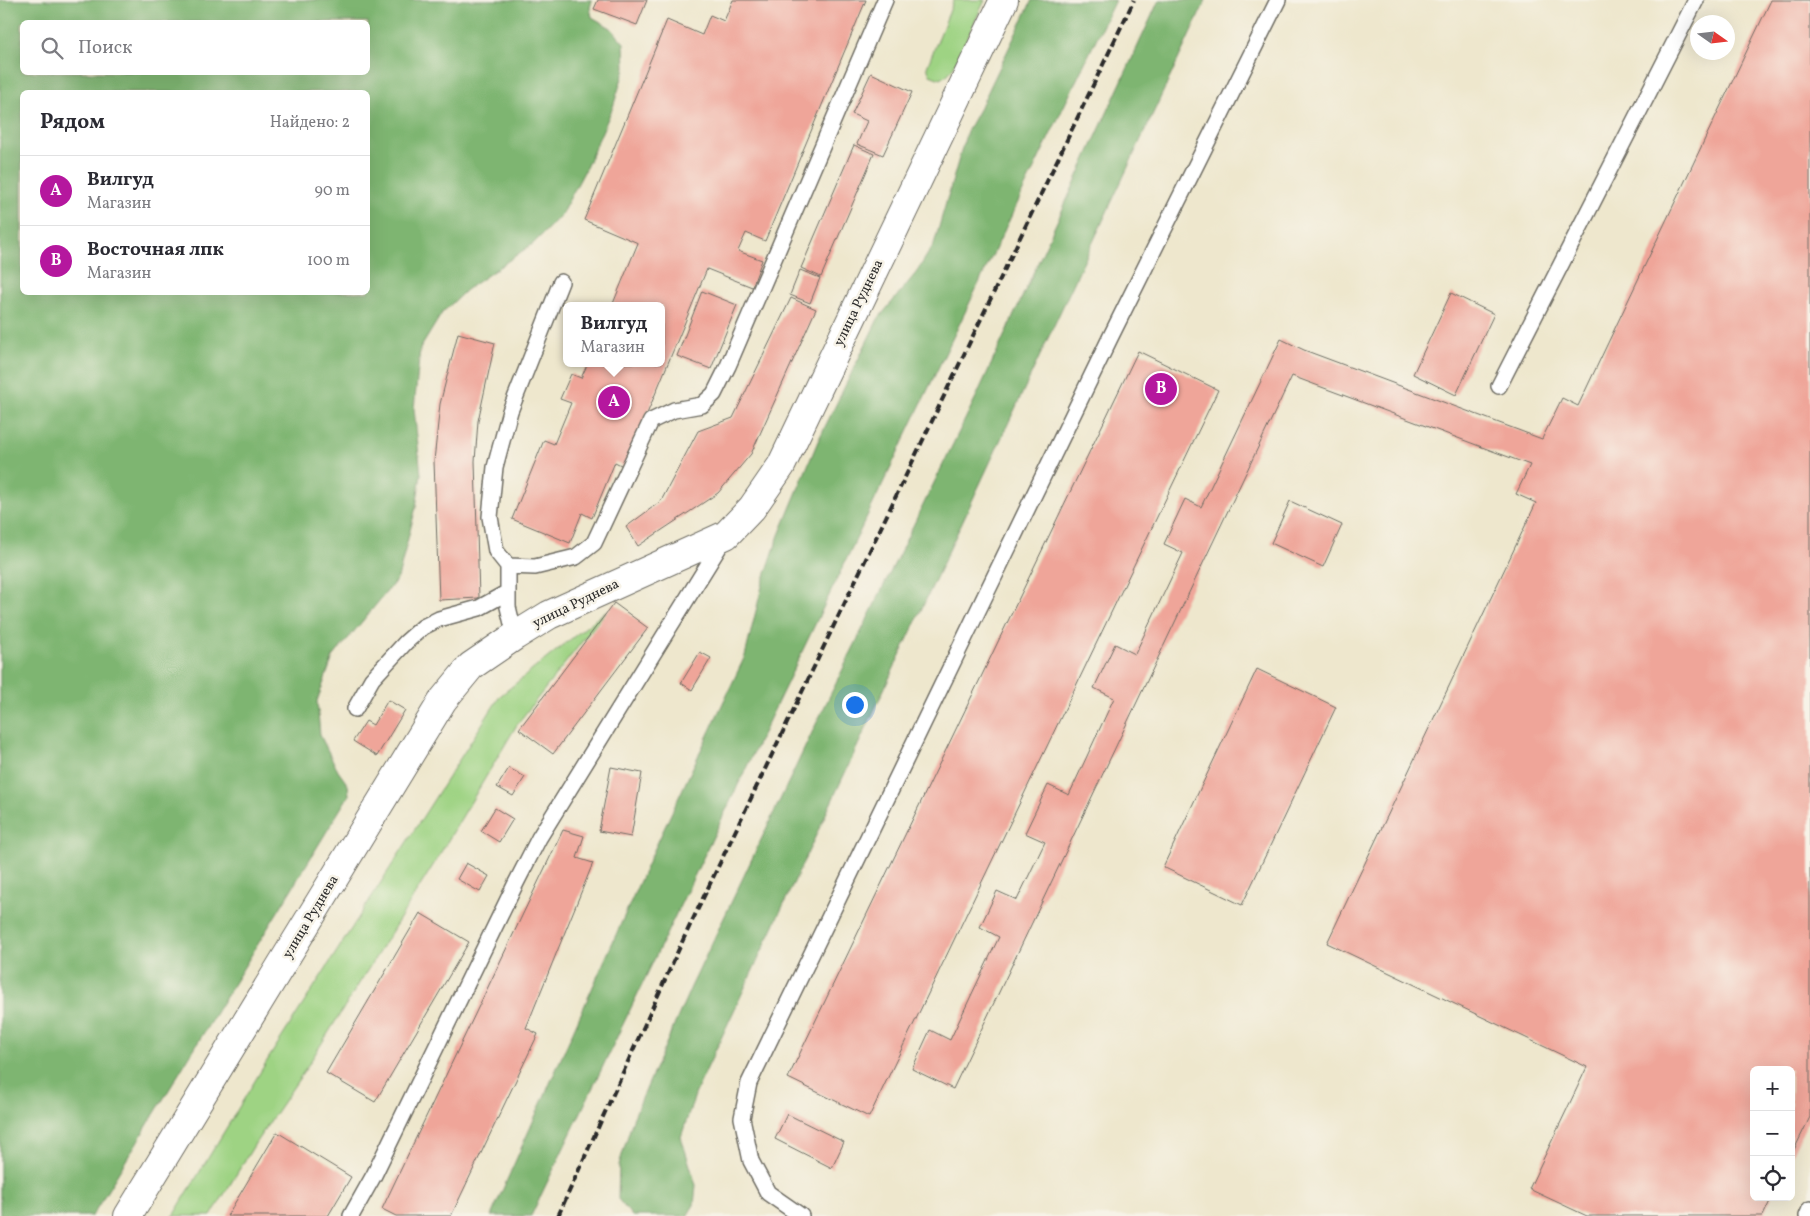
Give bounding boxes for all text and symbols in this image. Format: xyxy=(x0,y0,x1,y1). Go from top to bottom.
north arrow xyxy=(1690,15,1735,60)
search box xyxy=(20,20,370,75)
icon: search xyxy=(38,34,66,62)
text: Поиск xyxy=(78,35,132,61)
text: Рядом xyxy=(40,108,105,137)
text: Найдено: 2 xyxy=(270,112,350,134)
text: Вилгуд xyxy=(87,167,154,193)
text: A xyxy=(50,180,62,202)
text: 90 m xyxy=(314,180,350,202)
text: Магазин xyxy=(87,193,151,215)
text: Восточная лпк xyxy=(87,237,224,263)
text: B xyxy=(51,250,61,272)
text: 100 m xyxy=(307,250,350,272)
street label: улица Руднева xyxy=(830,256,888,350)
text: Магазин xyxy=(87,263,151,285)
popup xyxy=(563,302,665,367)
text: Вилгуд xyxy=(581,311,647,337)
text: Магазин xyxy=(581,337,645,359)
pin: B xyxy=(1145,370,1177,408)
pin: A xyxy=(598,383,630,421)
street label: улица Руднева xyxy=(529,575,623,633)
your location xyxy=(842,692,868,718)
street label: улица Руднева xyxy=(279,872,343,962)
map controls xyxy=(1750,1066,1795,1201)
button: + xyxy=(1750,1066,1795,1111)
button: − xyxy=(1750,1111,1795,1156)
button: locate xyxy=(1750,1156,1795,1201)

